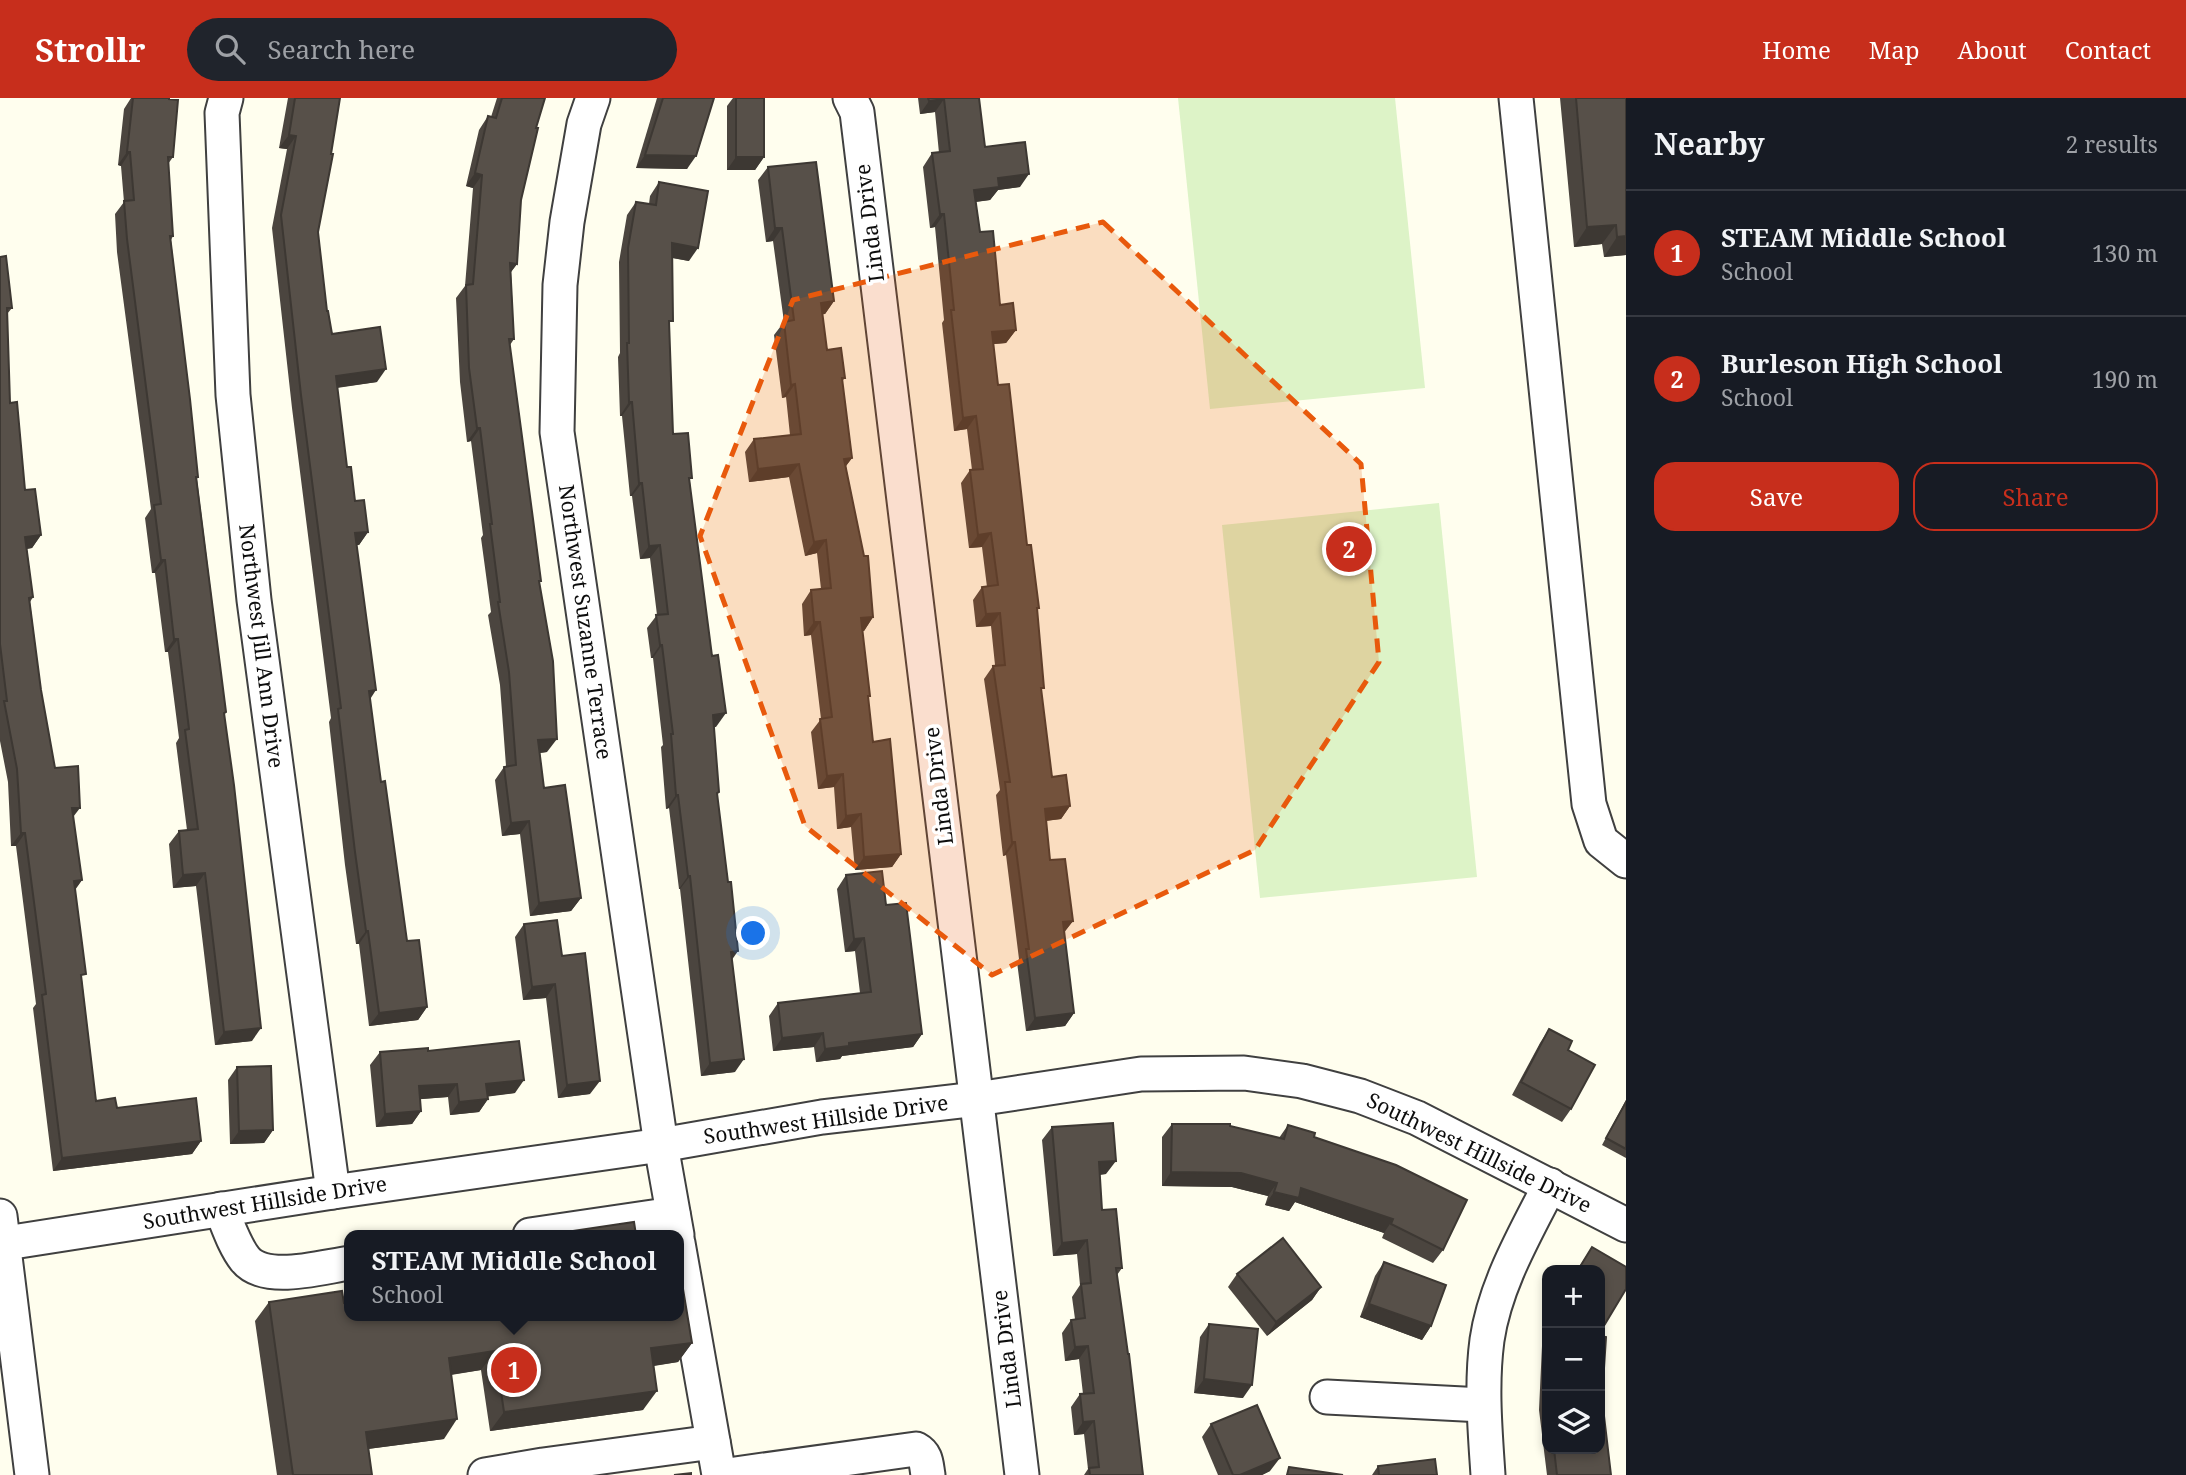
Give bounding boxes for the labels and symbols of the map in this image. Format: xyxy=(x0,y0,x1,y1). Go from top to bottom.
street label: Linda Drive xyxy=(848,162,890,284)
street label: Northwest Suzanne Terrace xyxy=(553,483,619,761)
street label: Northwest Jill Ann Drive xyxy=(233,522,291,770)
pin: 2 xyxy=(1326,523,1372,575)
street label: Linda Drive xyxy=(917,725,959,847)
your location xyxy=(736,916,770,950)
street label: Southwest Hillside Drive xyxy=(1362,1085,1596,1219)
street label: Southwest Hillside Drive xyxy=(702,1088,950,1150)
street label: Southwest Hillside Drive xyxy=(141,1169,389,1235)
street label: Linda Drive xyxy=(985,1288,1027,1410)
pin: 1 xyxy=(491,1344,537,1396)

